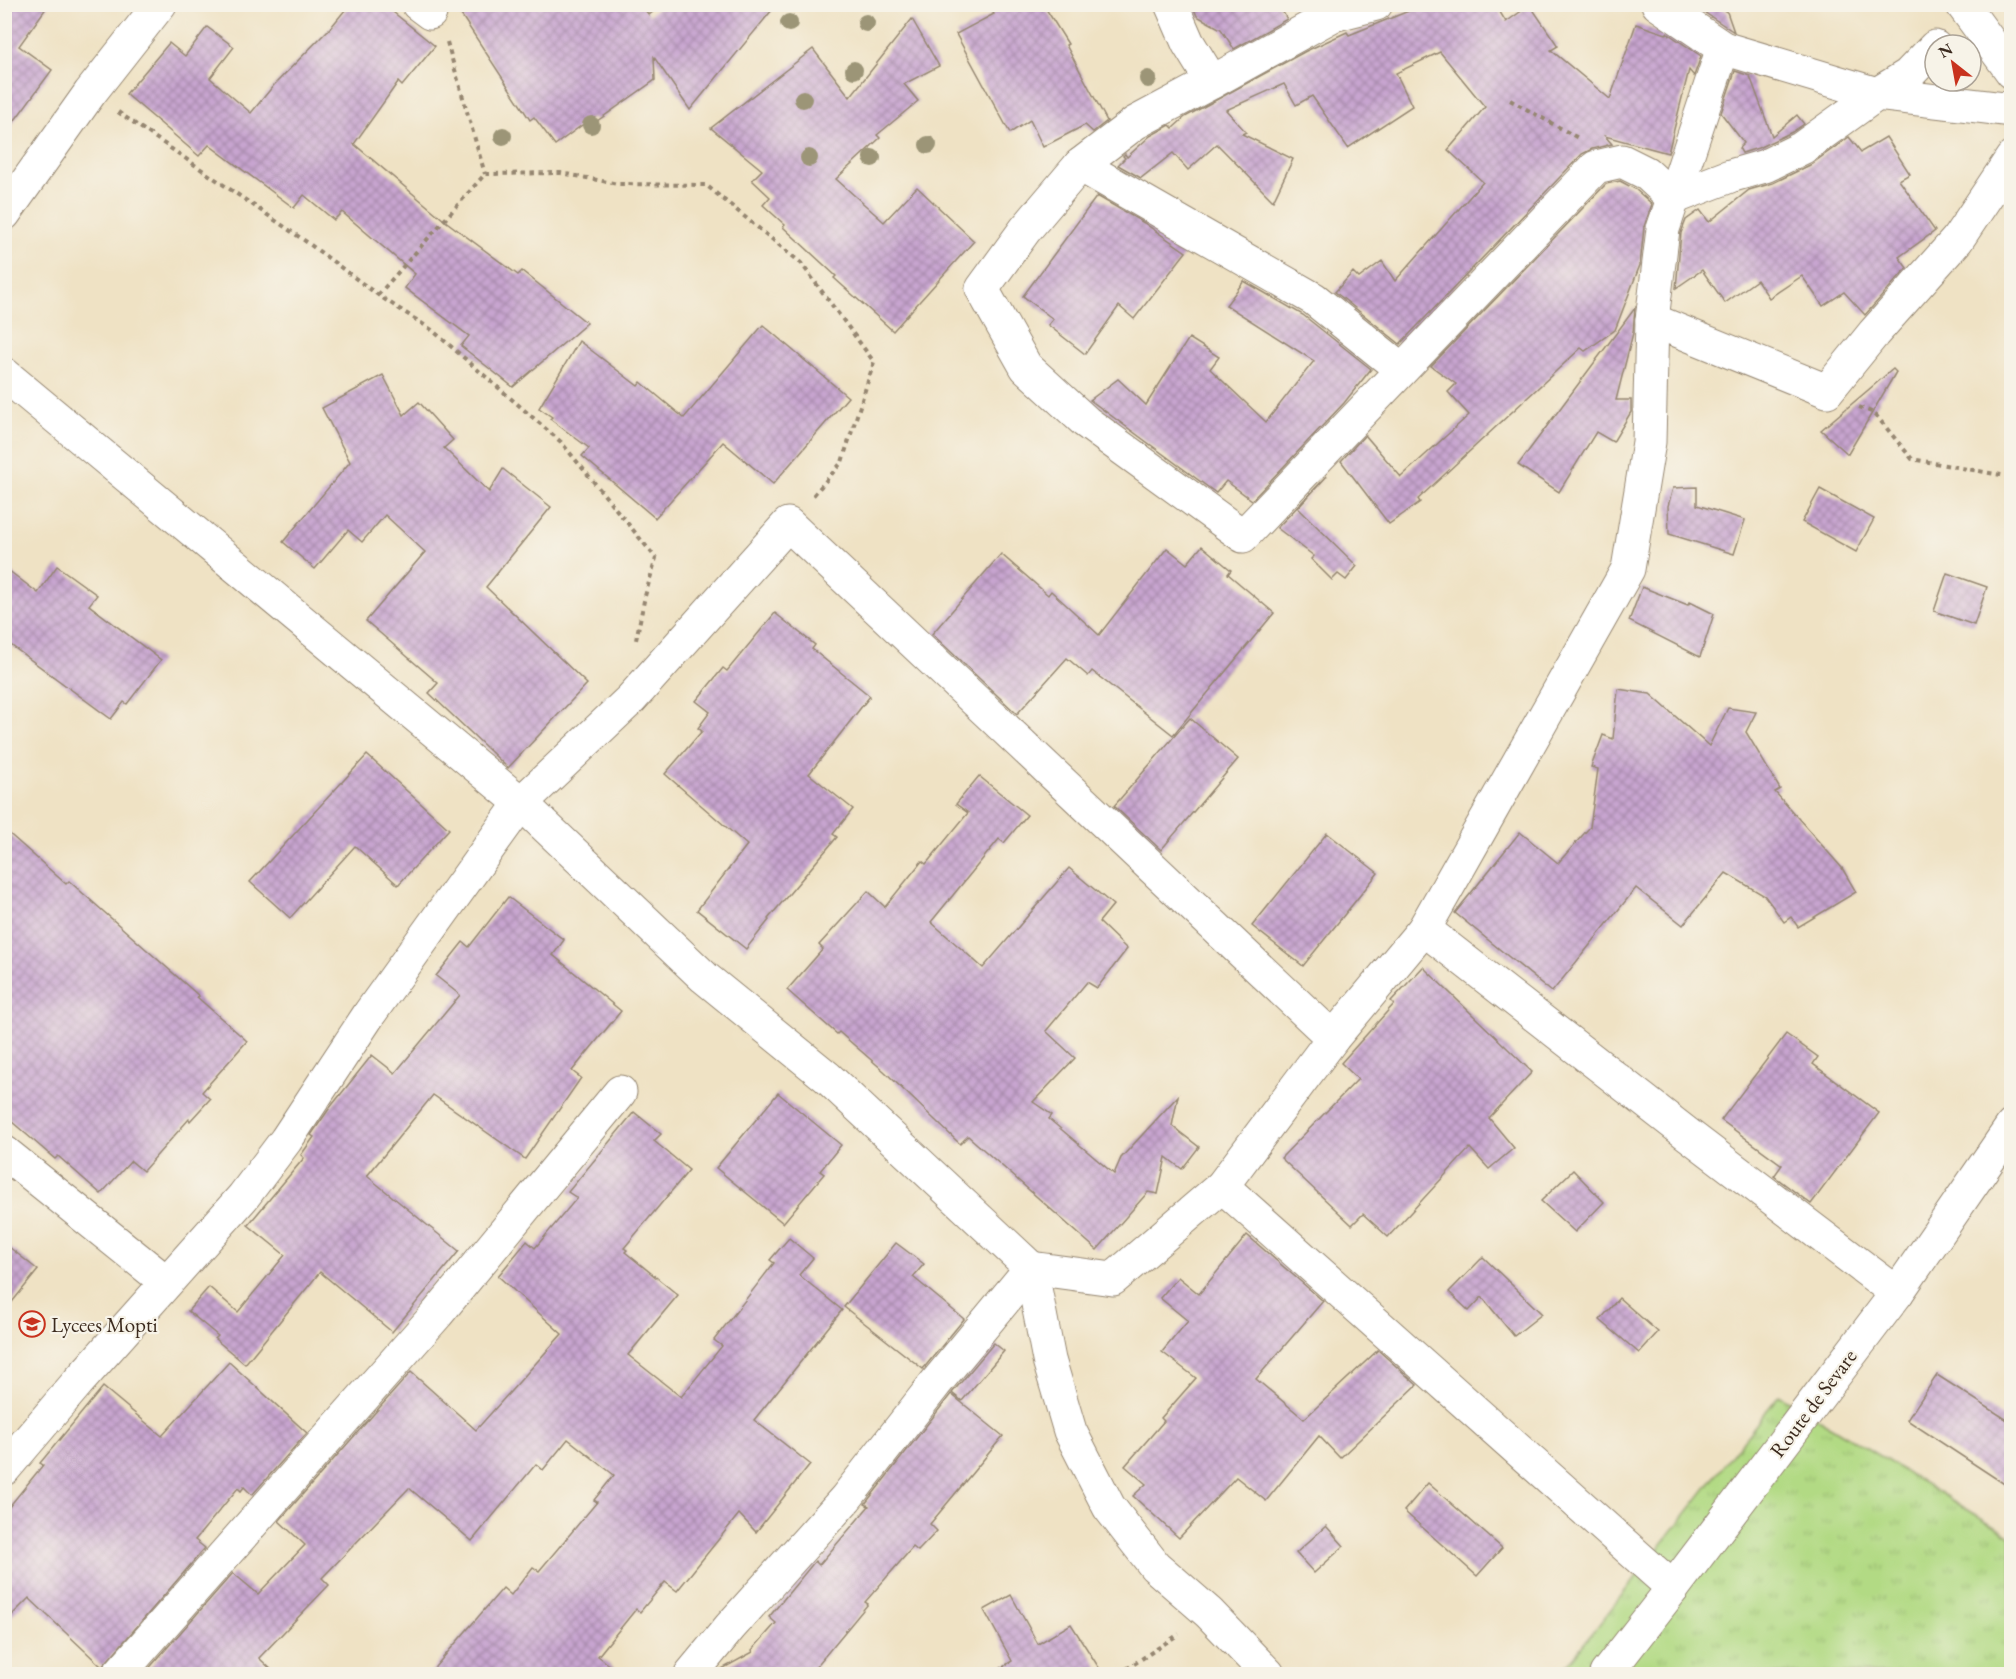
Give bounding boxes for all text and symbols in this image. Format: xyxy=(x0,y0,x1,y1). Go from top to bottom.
north arrow xyxy=(1923,33,1983,93)
text: N xyxy=(1935,38,1957,63)
school or university icon: Lycees Mopti xyxy=(17,1309,47,1339)
place label: Lycees Mopti xyxy=(51,1311,158,1338)
street label: Route de Sevare xyxy=(1763,1343,1863,1463)

